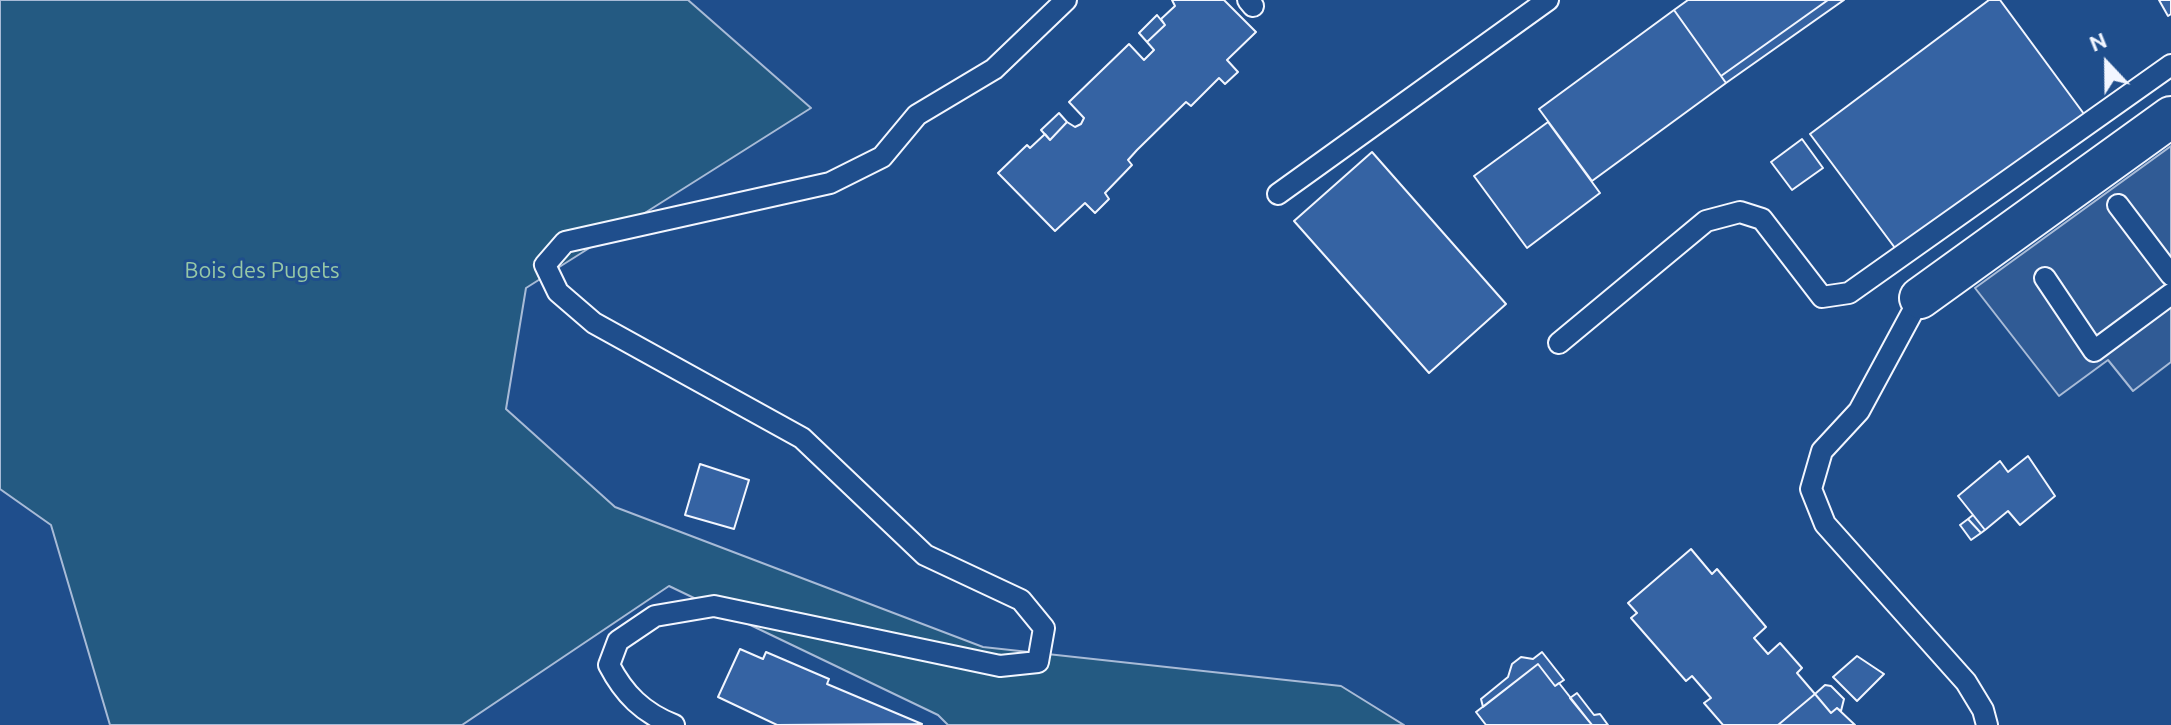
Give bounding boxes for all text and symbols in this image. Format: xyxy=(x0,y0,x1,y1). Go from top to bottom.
north arrow xyxy=(2067,24,2147,104)
text: N xyxy=(2086,27,2110,56)
park label: Bois des Pugets xyxy=(184,258,340,284)

